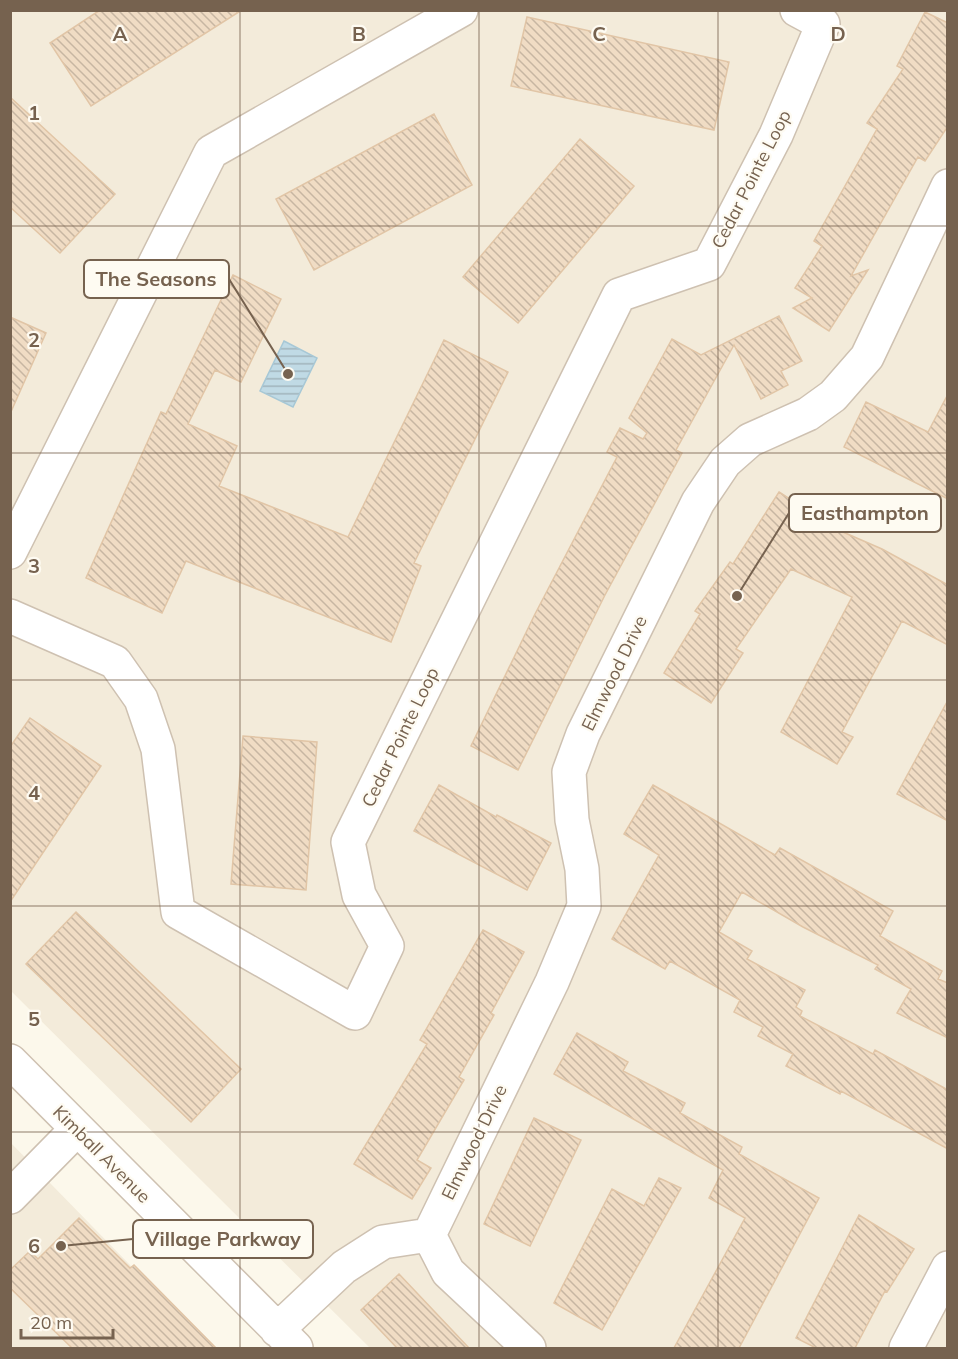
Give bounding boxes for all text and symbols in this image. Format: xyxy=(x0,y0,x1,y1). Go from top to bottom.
text: A xyxy=(113,21,128,46)
text: B xyxy=(352,21,366,46)
text: C xyxy=(592,21,606,46)
text: D xyxy=(830,21,846,46)
text: 1 xyxy=(28,100,40,125)
street label: Cedar Pointe Loop xyxy=(706,106,796,252)
callout: The Seasons xyxy=(84,260,229,298)
text: The Seasons xyxy=(95,266,217,291)
text: 2 xyxy=(28,327,40,352)
callout: Easthampton xyxy=(789,494,941,532)
text: Easthampton xyxy=(801,500,929,525)
text: 3 xyxy=(28,553,40,578)
street label: Elmwood Drive xyxy=(576,611,652,735)
street label: Cedar Pointe Loop xyxy=(356,663,444,811)
text: 4 xyxy=(28,780,40,805)
text: 5 xyxy=(28,1006,40,1031)
street label: Elmwood Drive xyxy=(436,1080,512,1204)
street label: Kimball Avenue xyxy=(48,1100,156,1208)
callout: Village Parkway xyxy=(133,1220,313,1258)
text: Village Parkway xyxy=(144,1226,301,1251)
text: 6 xyxy=(28,1233,40,1258)
scale bar xyxy=(21,1302,112,1340)
text: 20 m xyxy=(30,1311,72,1334)

